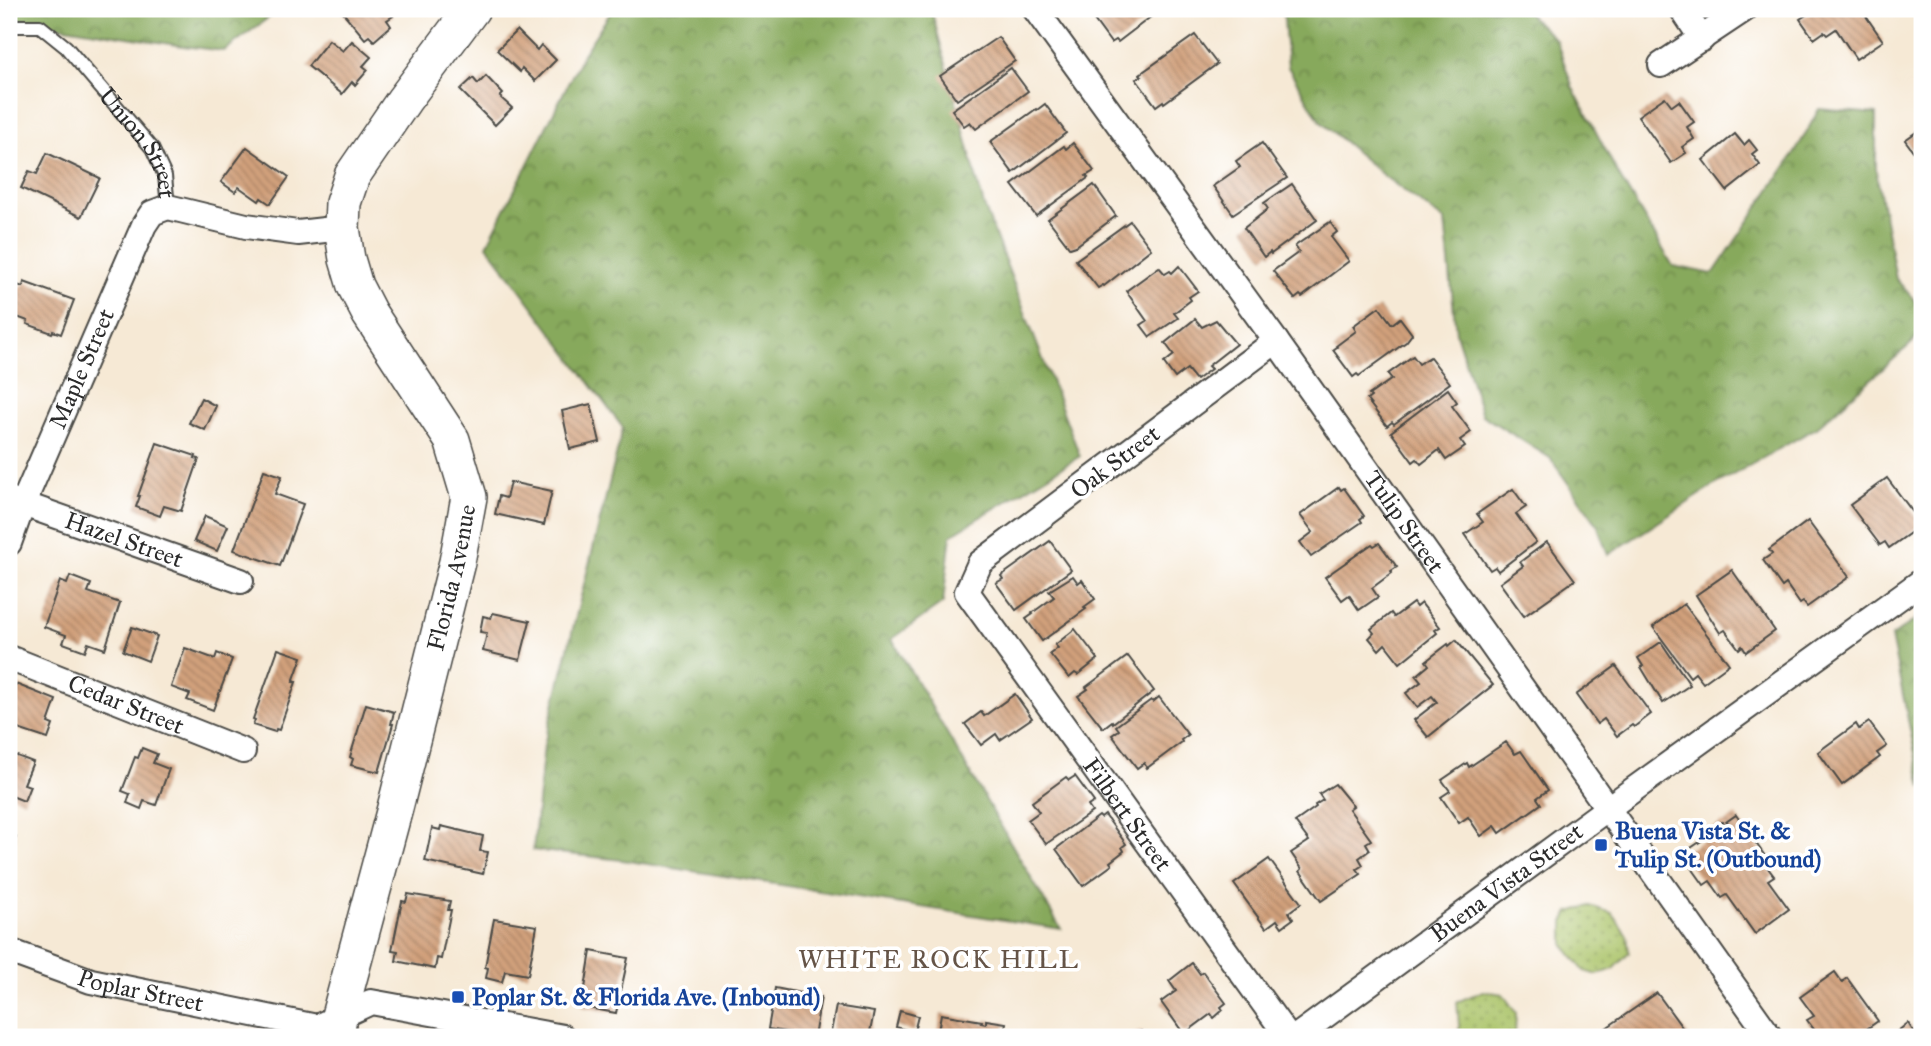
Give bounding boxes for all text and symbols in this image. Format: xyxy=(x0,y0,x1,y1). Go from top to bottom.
street label: Union Street xyxy=(92,81,182,200)
street label: Maple Street xyxy=(42,303,121,433)
street label: Oak Street xyxy=(1064,418,1166,505)
street label: Tulip Street xyxy=(1358,465,1451,579)
street label: Florida Avenue xyxy=(420,502,482,654)
street label: Hazel Street xyxy=(61,505,188,575)
street label: Cedar Street xyxy=(64,668,189,741)
street label: Filbert Street xyxy=(1076,752,1179,877)
street label: Buena Vista Street xyxy=(1424,816,1589,949)
place label: Buena Vista St. & Tulip St. (Outbound) xyxy=(1614,816,1821,874)
marker: Buena Vista St. & Tulip St. (Outbound) xyxy=(1593,837,1609,853)
district label: WHITE ROCK HILL xyxy=(798,943,1080,975)
street label: Poplar Street xyxy=(73,962,207,1019)
place label: Poplar St. & Florida Ave. (Inbound) xyxy=(472,982,820,1012)
marker: Poplar St. & Florida Ave. (Inbound) xyxy=(450,989,466,1005)

